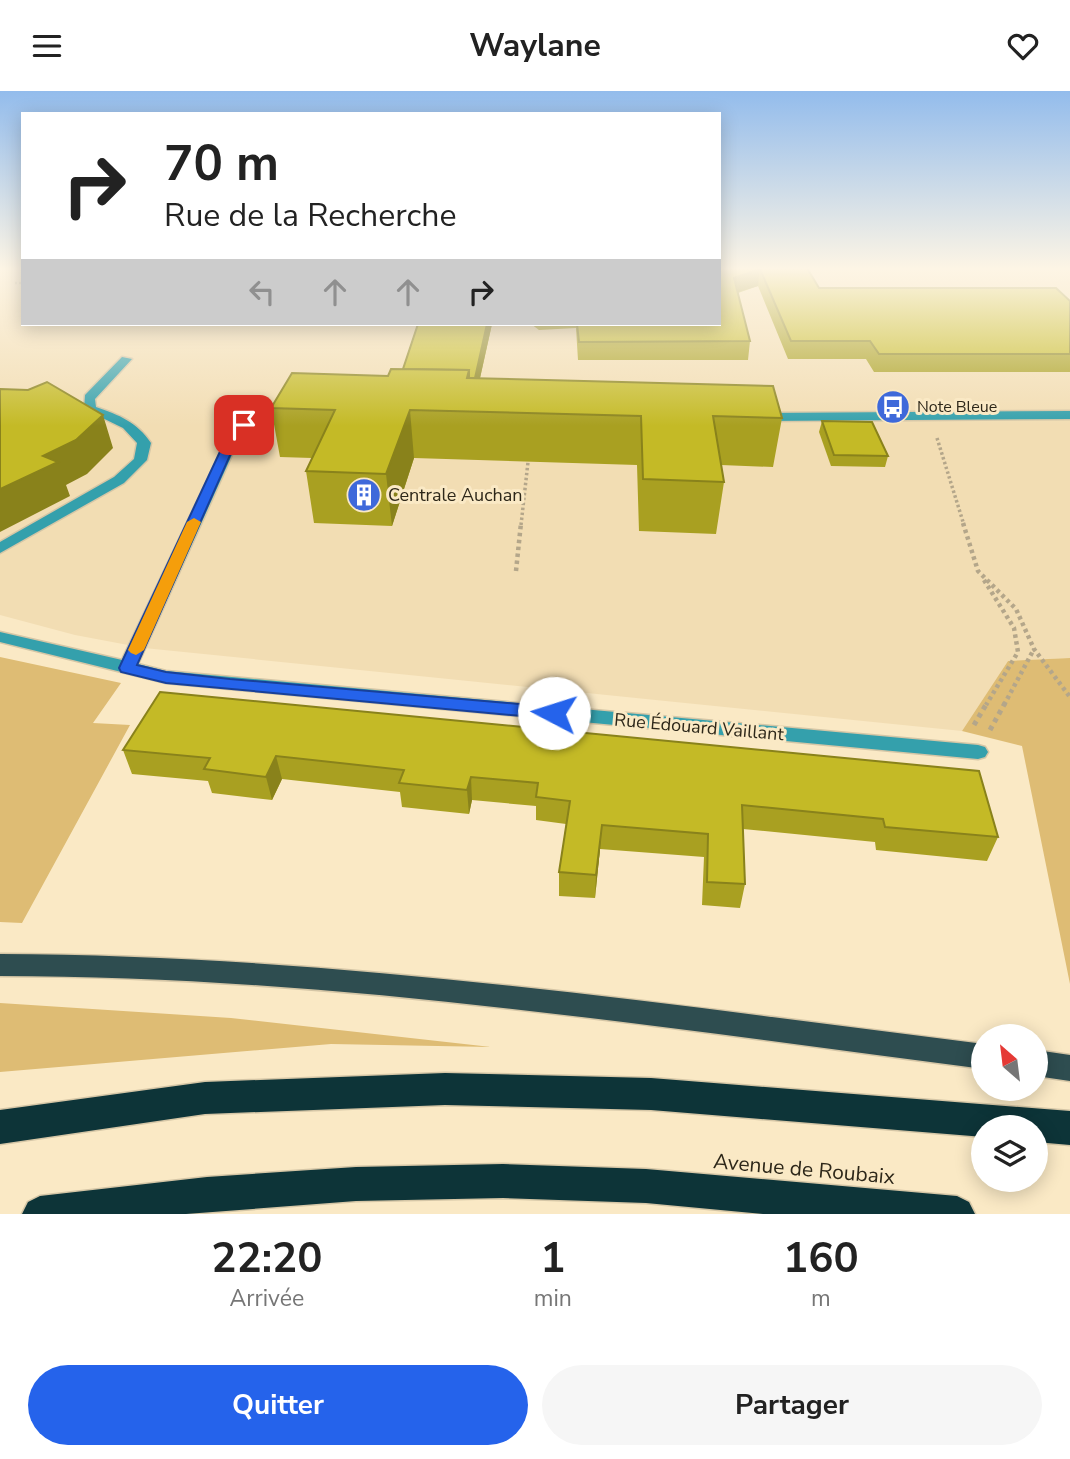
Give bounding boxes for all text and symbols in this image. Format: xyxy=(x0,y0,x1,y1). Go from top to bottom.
text: Waylane xyxy=(469,24,601,67)
icon: menu xyxy=(28,27,66,65)
icon: heart xyxy=(1004,27,1042,65)
text: 70 m xyxy=(164,130,279,197)
icon: right xyxy=(49,140,140,231)
text: Rue de la Recherche xyxy=(164,194,457,237)
icon: left xyxy=(243,273,281,311)
icon: ahead xyxy=(316,273,354,311)
icon: ahead xyxy=(389,273,427,311)
icon: right xyxy=(462,273,500,311)
bus stop icon: Note Bleue xyxy=(874,388,912,426)
pin xyxy=(214,395,274,455)
place label: Note Bleue xyxy=(917,396,997,418)
icon: arrive xyxy=(225,406,263,444)
building icon: Centrale Auchan xyxy=(345,476,383,514)
place label: Centrale Auchan xyxy=(388,483,522,507)
position arrow xyxy=(517,676,591,750)
street label: Rue Édouard Vaillant xyxy=(613,708,785,746)
north arrow xyxy=(971,1024,1048,1101)
map controls xyxy=(971,1024,1048,1192)
button: layers xyxy=(971,1115,1048,1192)
street label: Avenue de Roubaix xyxy=(712,1147,896,1191)
text: 22:20 xyxy=(211,1230,322,1287)
text: 1 xyxy=(540,1230,565,1287)
text: 160 xyxy=(783,1230,859,1287)
text: Arrivée xyxy=(230,1283,304,1314)
text: min xyxy=(534,1283,572,1314)
text: m xyxy=(811,1283,831,1314)
button: Quitter xyxy=(28,1365,528,1445)
button: Partager xyxy=(542,1365,1042,1445)

